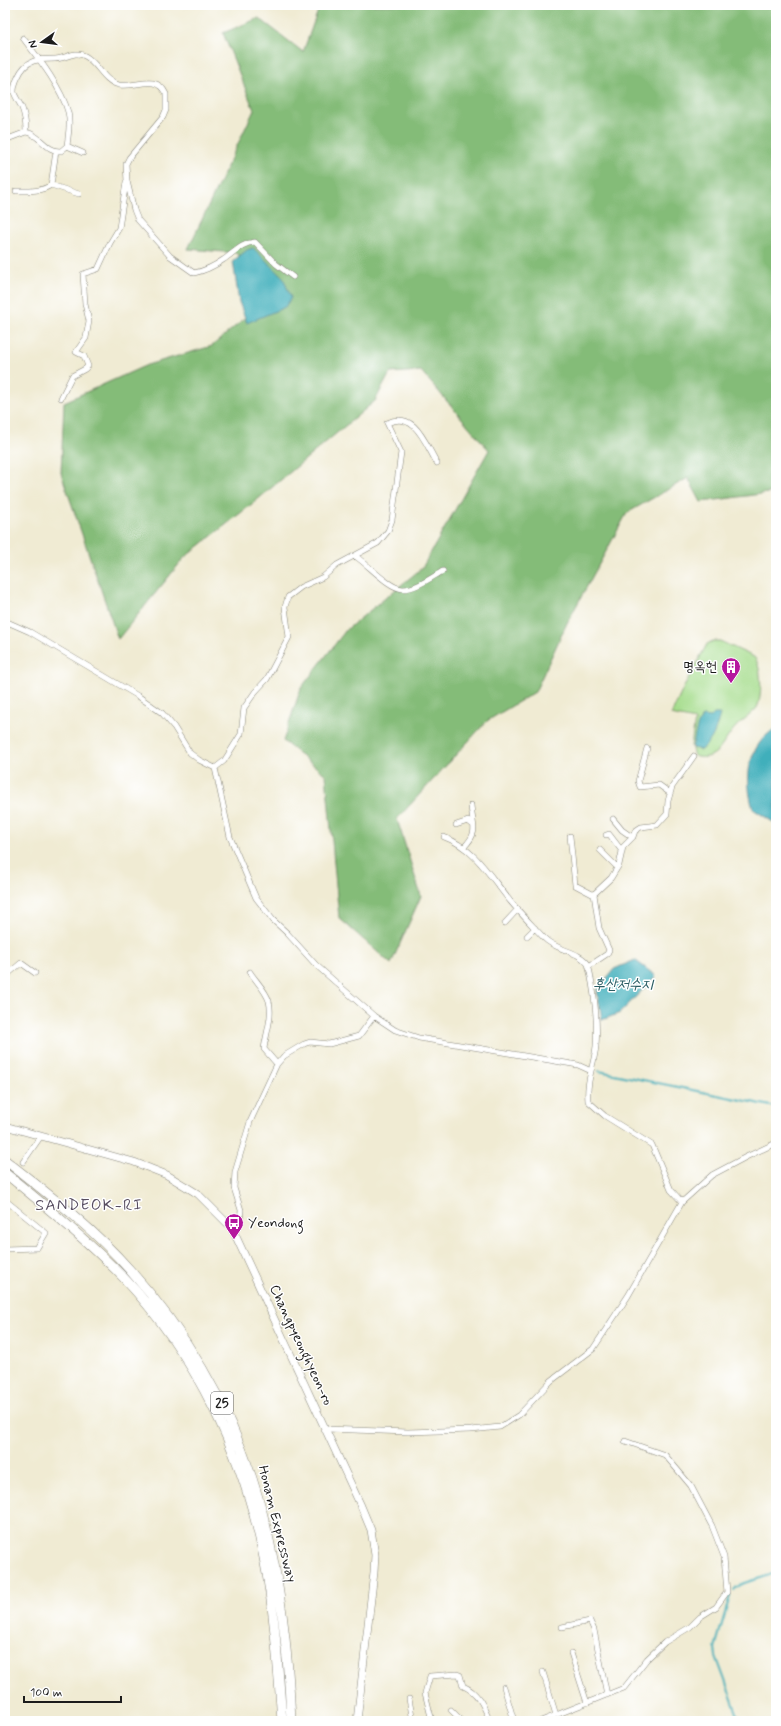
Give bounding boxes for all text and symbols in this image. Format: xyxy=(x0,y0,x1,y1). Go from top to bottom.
north arrow xyxy=(22,22,62,62)
text: N xyxy=(26,39,41,49)
building icon: 명옥헌 xyxy=(720,656,742,684)
place label: 명옥헌 xyxy=(683,658,717,676)
water label: 후산저수지 xyxy=(593,975,655,995)
district label: SANDEOK-RI xyxy=(35,1195,143,1216)
bus stop icon: Yeondong xyxy=(223,1212,245,1240)
place label: Yeondong xyxy=(248,1214,304,1234)
street label: Changpyeonghyeon-ro xyxy=(263,1282,337,1409)
road number: 25 xyxy=(211,1392,233,1414)
street label: Honam Expressway xyxy=(254,1464,300,1584)
scale bar xyxy=(24,1678,121,1704)
text: 100 m xyxy=(30,1685,62,1701)

